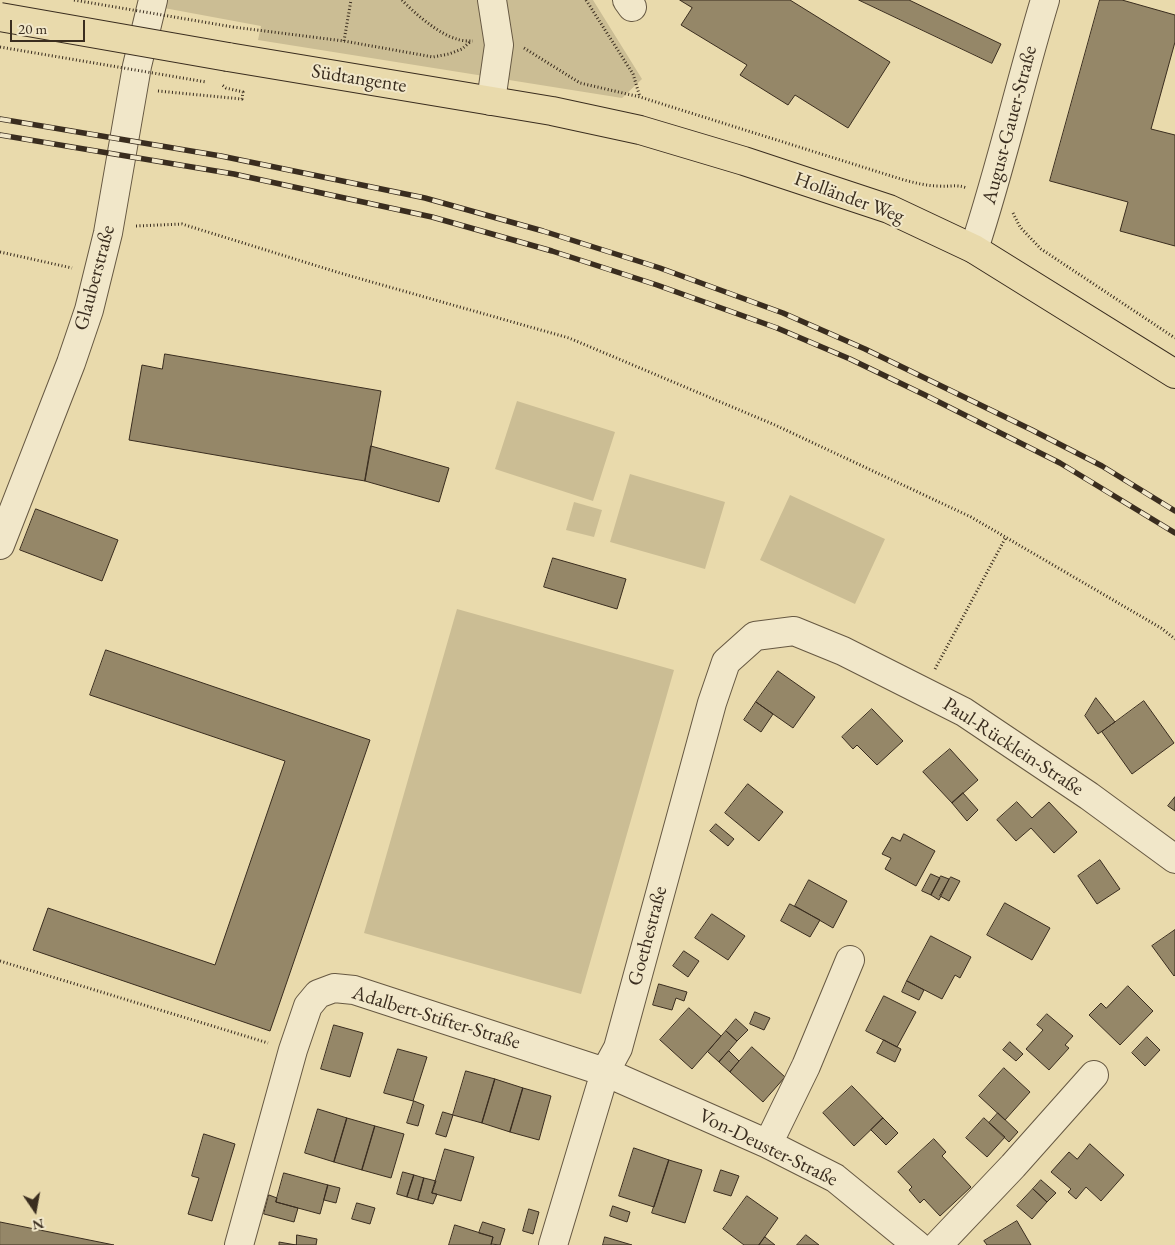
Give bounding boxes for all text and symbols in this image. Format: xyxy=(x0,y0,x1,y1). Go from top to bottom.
scale bar xyxy=(12,10,88,42)
text: 20 m xyxy=(18,19,47,38)
street label: August-Gauer-Straße xyxy=(977,43,1043,207)
street label: Südtangente xyxy=(310,60,408,98)
street label: Holländer Weg xyxy=(791,167,907,229)
street label: Glauberstraße xyxy=(69,223,121,333)
street label: Paul-Rücklein-Straße xyxy=(938,693,1088,801)
street label: Goethestraße xyxy=(623,884,673,988)
street label: Adalbert-Stifter-Straße xyxy=(349,981,523,1055)
street label: Von-Deuster-Straße xyxy=(695,1104,841,1192)
north arrow xyxy=(10,1185,60,1235)
text: N xyxy=(31,1215,46,1235)

